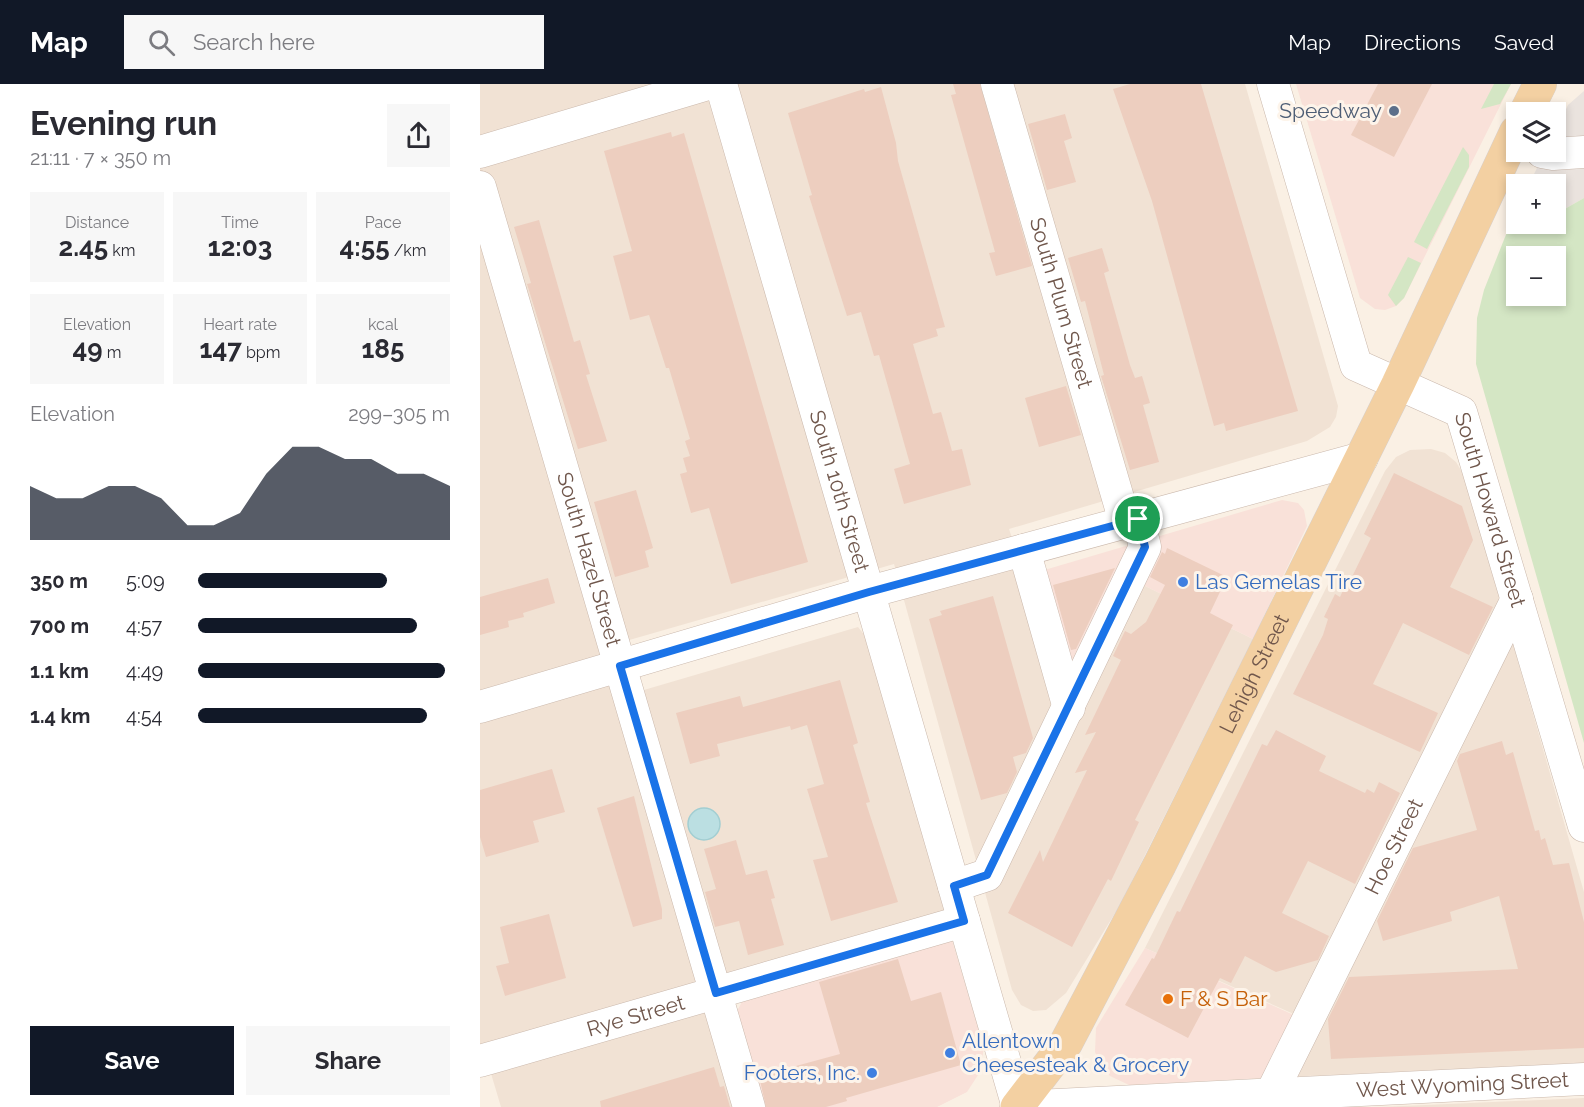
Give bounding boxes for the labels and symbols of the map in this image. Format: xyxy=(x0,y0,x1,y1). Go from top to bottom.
place label: Speedway xyxy=(1279,98,1382,123)
marker: Speedway xyxy=(1387,104,1401,118)
street label: South Plum Street xyxy=(1025,214,1098,391)
street label: South 10th Street xyxy=(804,407,875,575)
street label: South Howard Street xyxy=(1450,409,1531,610)
street label: South Hazel Street xyxy=(552,469,627,649)
pin xyxy=(1112,493,1163,544)
place label: Las Gemelas Tire xyxy=(1195,569,1362,594)
marker: Las Gemelas Tire xyxy=(1176,575,1190,589)
street label: Lehigh Street xyxy=(1214,610,1294,737)
street label: Hoe Street xyxy=(1359,794,1428,898)
place label: F & S Bar xyxy=(1180,986,1268,1011)
street label: Rye Street xyxy=(584,990,687,1041)
marker: F & S Bar xyxy=(1161,992,1175,1006)
place label: Allentown Cheesesteak & Grocery xyxy=(962,1028,1189,1077)
marker: Allentown Cheesesteak & Grocery xyxy=(943,1046,957,1060)
place label: Footers, Inc. xyxy=(744,1060,860,1085)
marker: Footers, Inc. xyxy=(865,1066,879,1080)
street label: West Wyoming Street xyxy=(1356,1067,1569,1102)

